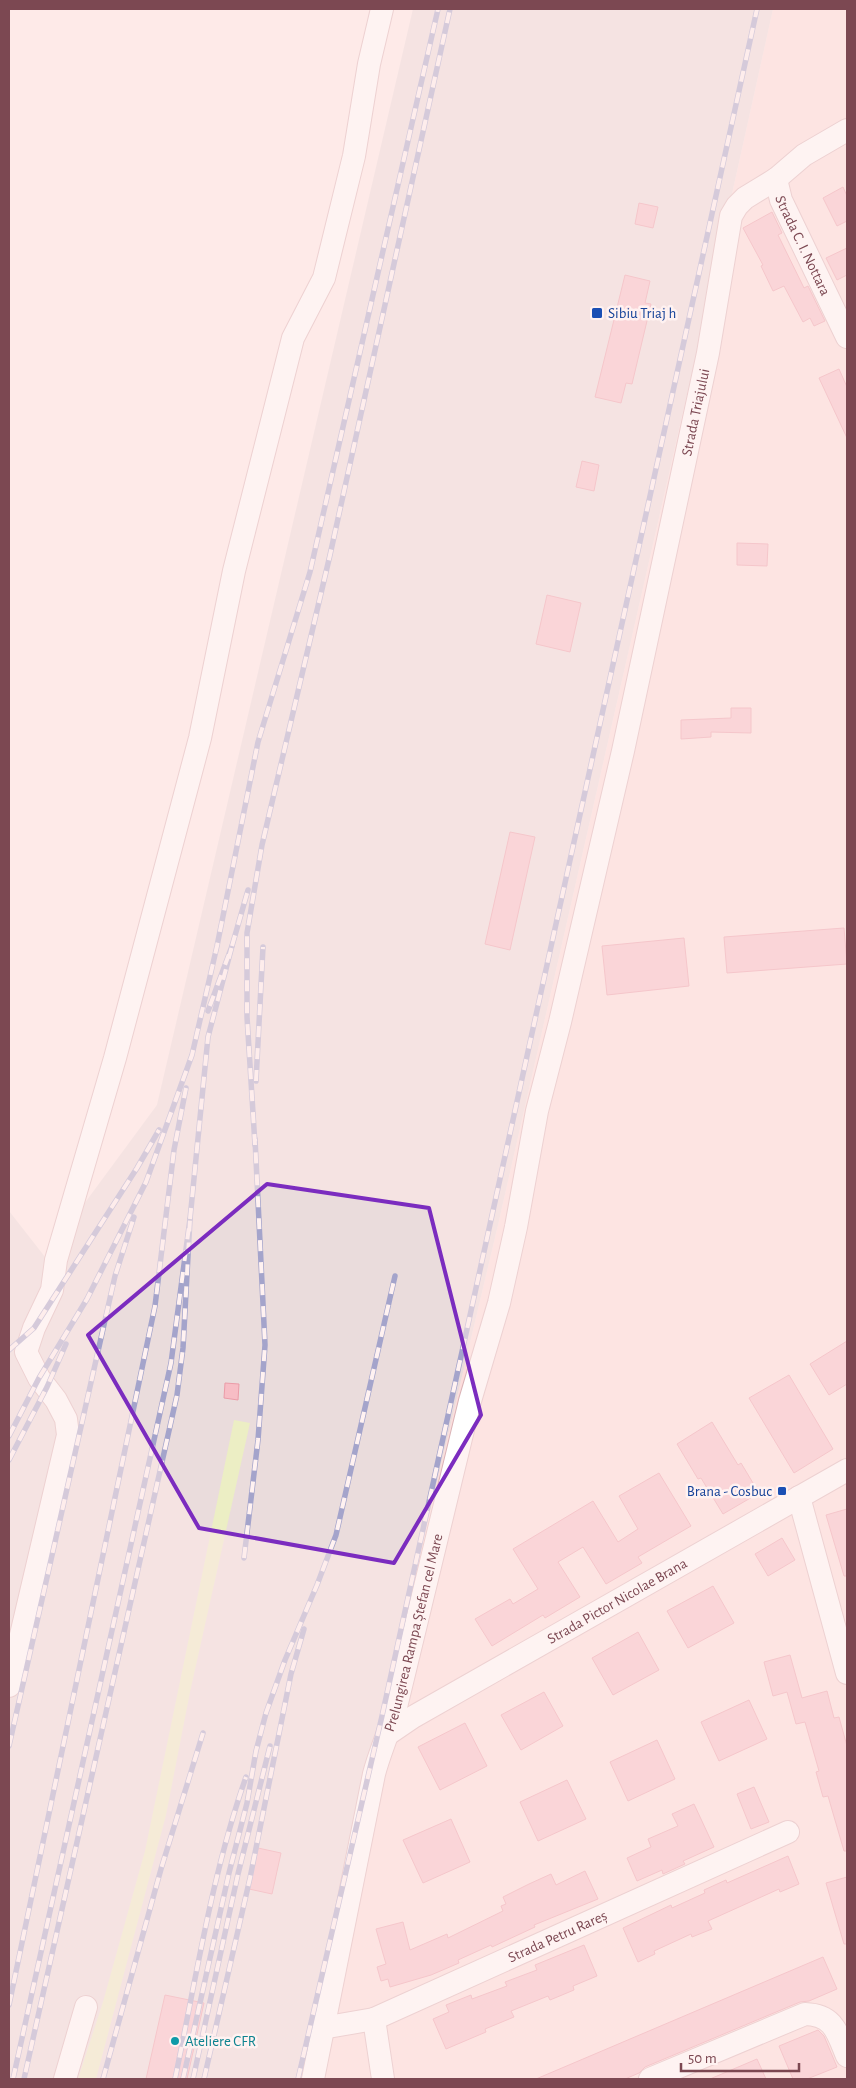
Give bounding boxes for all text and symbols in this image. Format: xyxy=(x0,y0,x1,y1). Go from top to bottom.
street label: Strada C. I. Nottara xyxy=(772,194,833,298)
marker: Sibiu Triaj h xyxy=(590,306,604,320)
place label: Sibiu Triaj h xyxy=(608,306,676,321)
street label: Strada Triajului xyxy=(679,367,713,457)
place label: Brana - Cosbuc xyxy=(687,1484,772,1499)
marker: Brana - Cosbuc xyxy=(776,1485,788,1497)
street label: Prelungirea Rampa Ștefan cel Mare xyxy=(382,1532,446,1734)
street label: Strada Pictor Nicolae Brana xyxy=(545,1556,690,1647)
street label: Strada Petru Rareș xyxy=(506,1908,610,1965)
place label: Ateliere CFR xyxy=(185,2034,256,2049)
marker: Ateliere CFR xyxy=(169,2035,181,2047)
scale bar xyxy=(681,2040,798,2072)
text: 50 m xyxy=(688,2051,717,2066)

